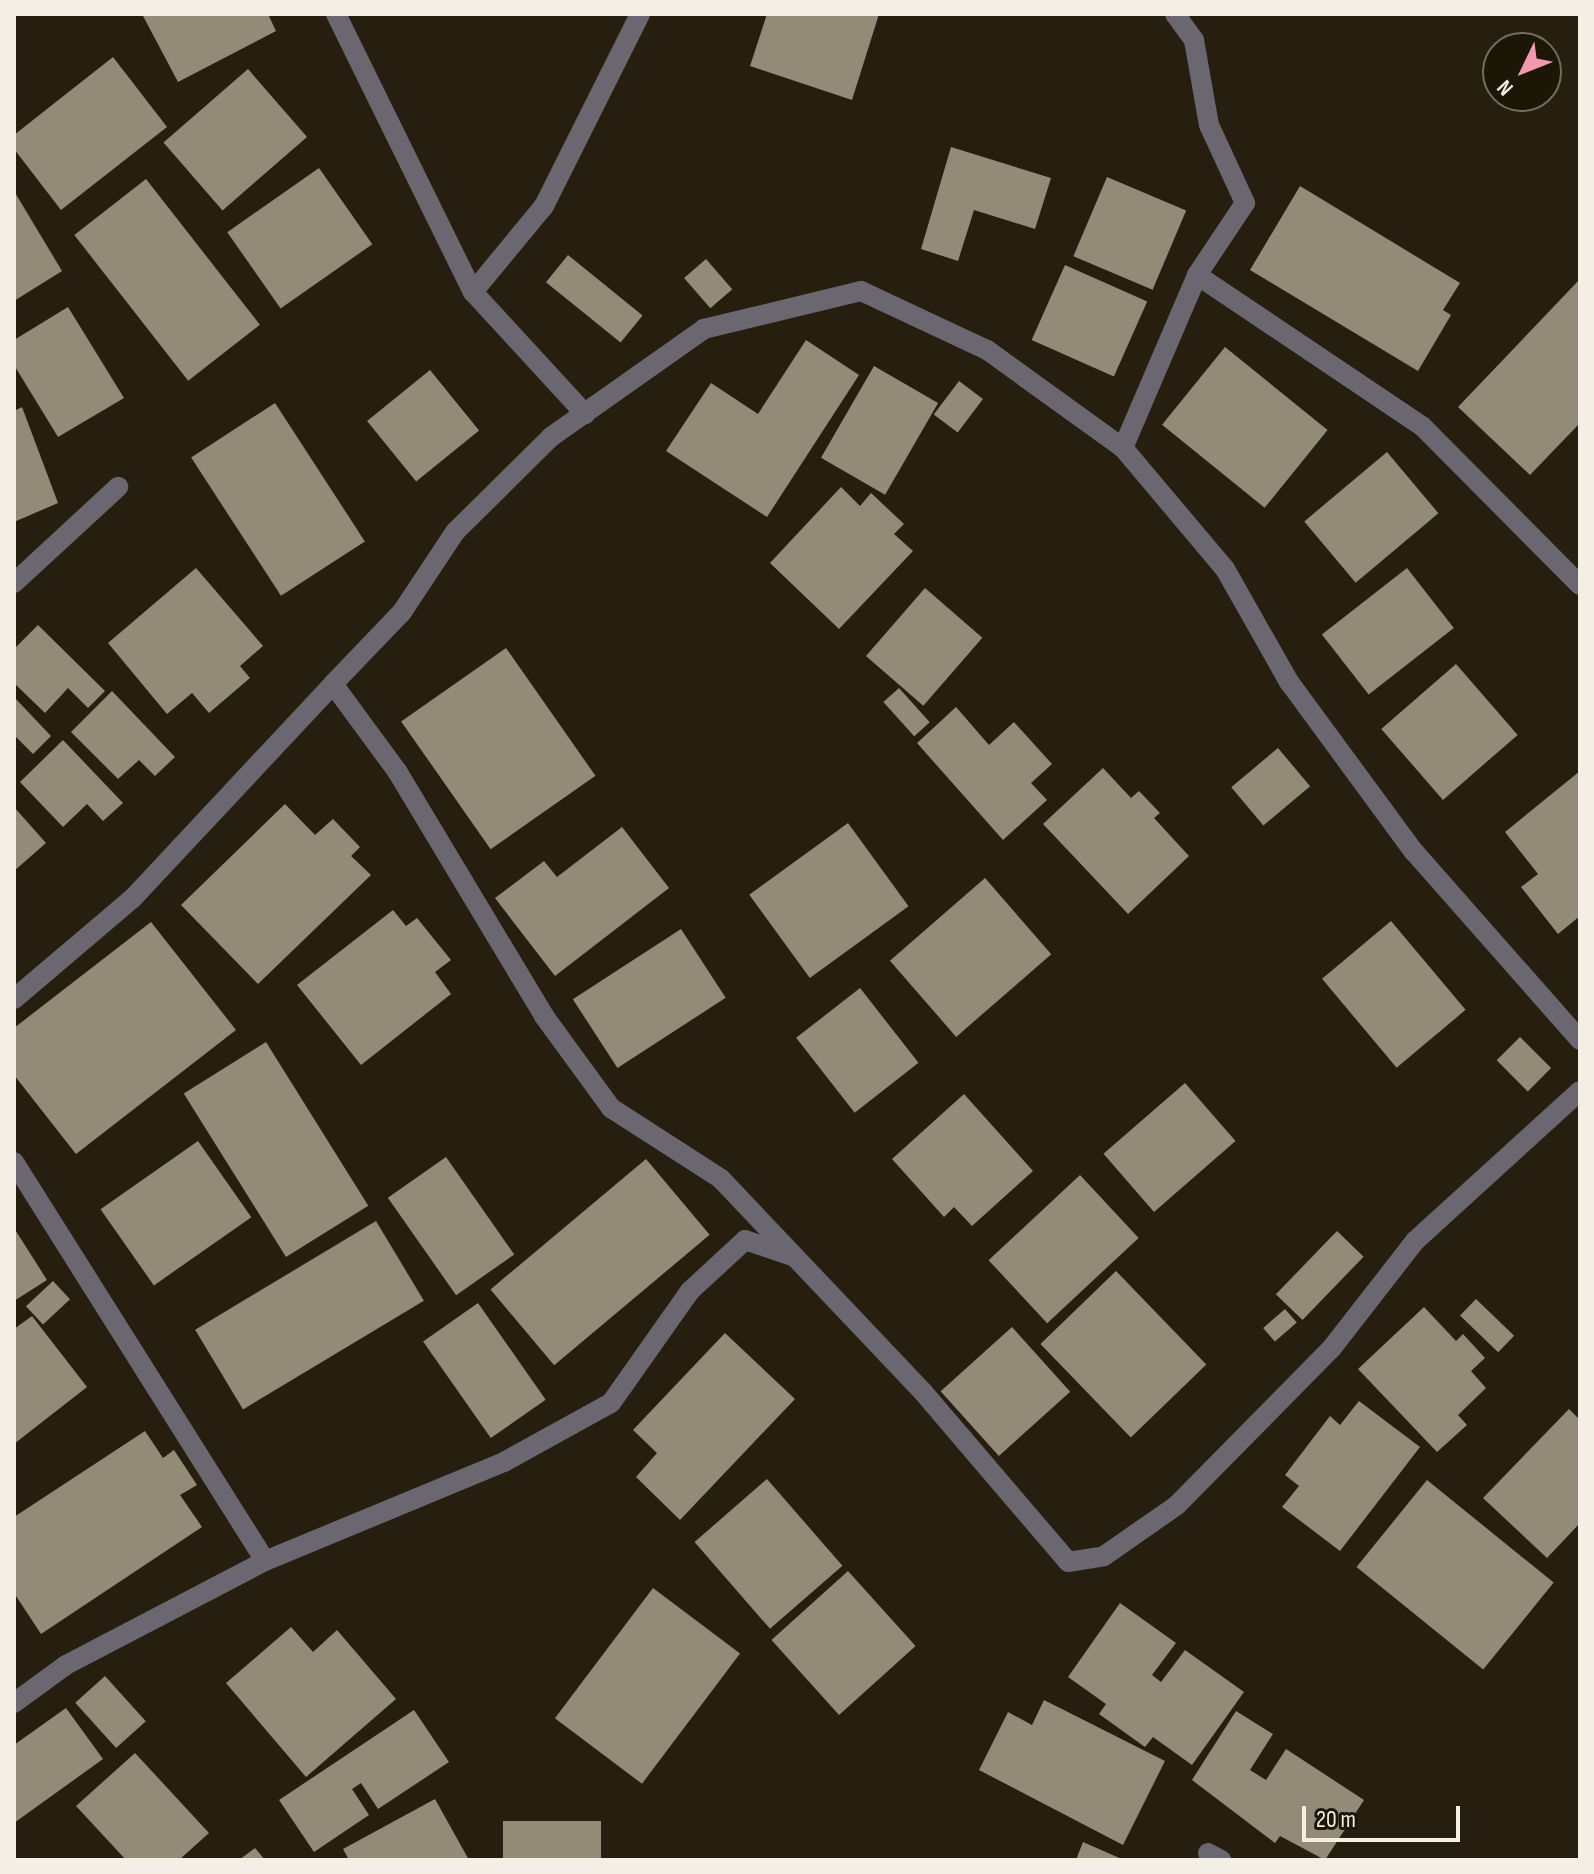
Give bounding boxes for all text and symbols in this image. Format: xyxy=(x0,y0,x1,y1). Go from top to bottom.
north arrow xyxy=(1482,32,1562,112)
text: N xyxy=(1492,74,1519,101)
scale bar xyxy=(1306,1790,1464,1840)
text: 20 m xyxy=(1316,1805,1356,1834)

